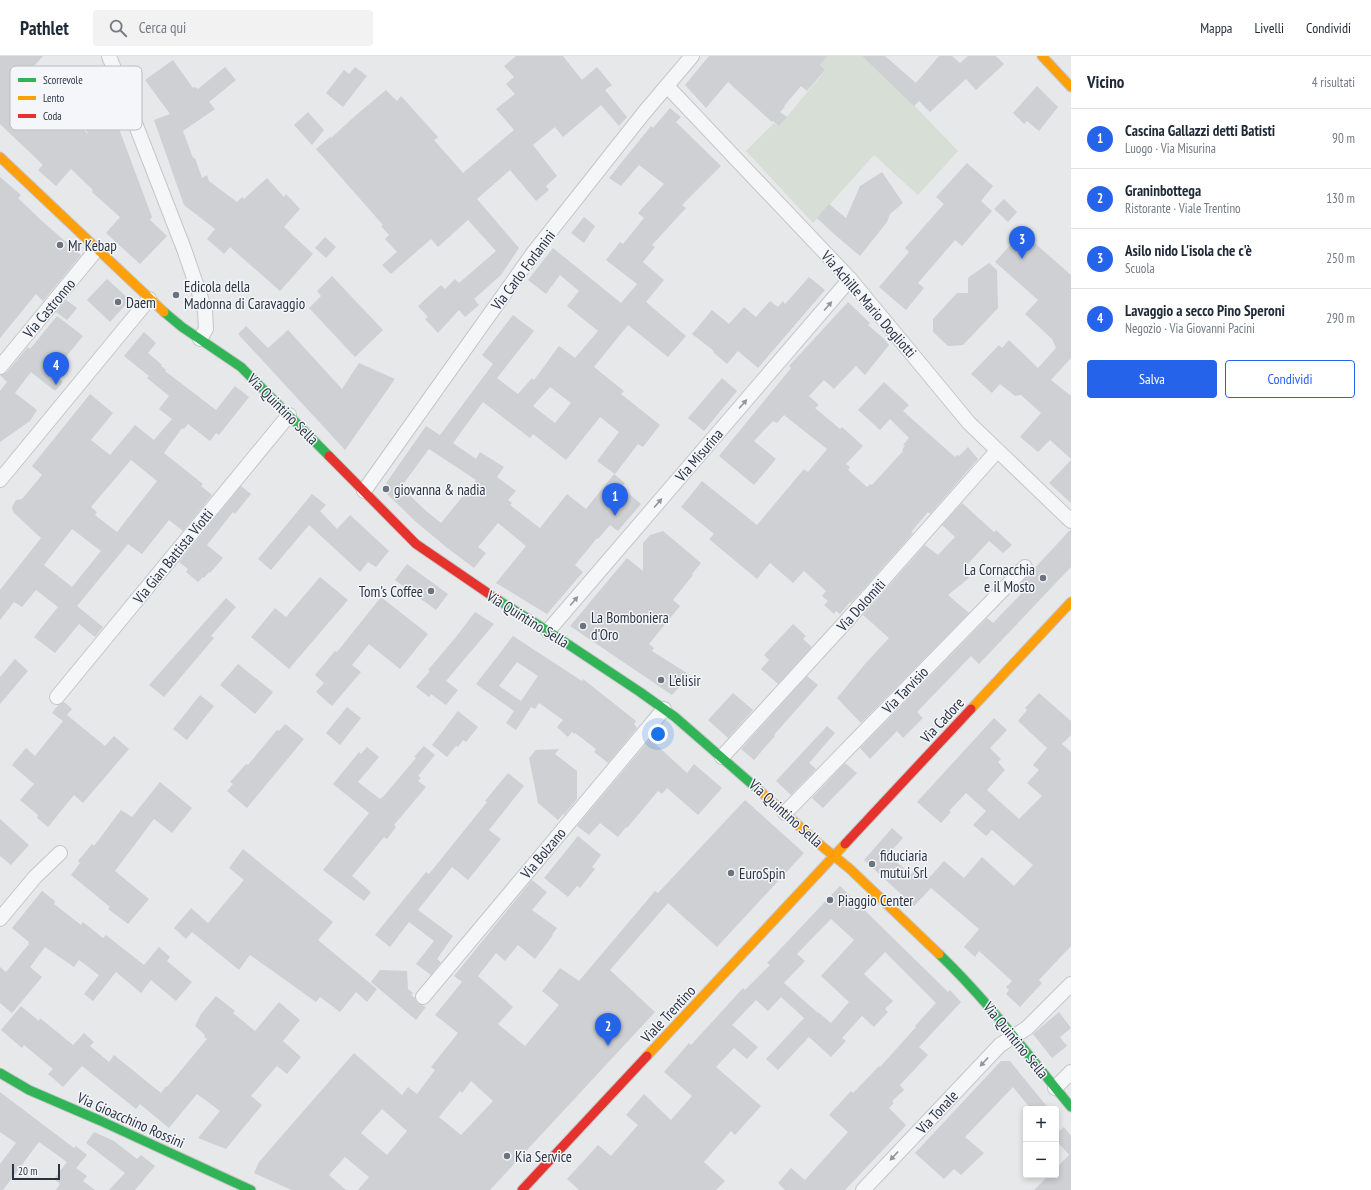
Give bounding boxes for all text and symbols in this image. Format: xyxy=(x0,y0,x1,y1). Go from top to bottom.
search box xyxy=(93,10,373,46)
text: Pathlet xyxy=(20,16,69,40)
icon: search xyxy=(107,17,129,39)
text: Cerca qui xyxy=(139,18,186,37)
text: Mappa xyxy=(1200,19,1232,37)
text: Livelli xyxy=(1254,19,1284,37)
text: Condividi xyxy=(1306,19,1351,37)
legend xyxy=(10,66,142,130)
text: Vicino xyxy=(1087,71,1124,93)
text: Scorrevole xyxy=(43,73,83,87)
text: 4 risultati xyxy=(1312,74,1355,91)
text: Lento xyxy=(43,91,64,105)
text: Coda xyxy=(43,109,62,123)
text: Cascina Gallazzi detti Batisti xyxy=(1125,121,1275,140)
text: 1 xyxy=(1097,130,1103,147)
text: 90 m xyxy=(1332,130,1355,147)
text: Luogo · Via Misurina xyxy=(1125,140,1216,157)
text: Graninbottega xyxy=(1125,181,1201,200)
text: 2 xyxy=(1097,190,1103,207)
text: 130 m xyxy=(1326,190,1355,207)
text: Ristorante · Viale Trentino xyxy=(1125,200,1241,217)
street label: Via Carlo Forlanini xyxy=(486,226,559,315)
pin: 3 xyxy=(1009,226,1035,259)
place label: Mr Kebap xyxy=(68,236,117,255)
marker: Mr Kebap xyxy=(55,240,65,250)
text: Asilo nido L'isola che c'è xyxy=(1125,241,1252,260)
street label: Via Achille Mario Dogliotti xyxy=(817,246,921,361)
text: 3 xyxy=(1097,250,1103,267)
text: 250 m xyxy=(1326,250,1355,267)
text: Scuola xyxy=(1125,260,1155,277)
street label: Via Castronno xyxy=(18,275,79,342)
place label: Edicola della Madonna di Caravaggio xyxy=(184,277,305,313)
marker: Edicola della Madonna di Caravaggio xyxy=(171,290,181,300)
place label: Daem xyxy=(126,293,156,312)
marker: Daem xyxy=(113,297,123,307)
one-way arrow xyxy=(823,300,832,311)
text: Lavaggio a secco Pino Speroni xyxy=(1125,301,1285,320)
text: 4 xyxy=(1097,310,1103,327)
text: 290 m xyxy=(1326,310,1355,327)
text: Negozio · Via Giovanni Pacini xyxy=(1125,320,1255,337)
pin: 4 xyxy=(43,352,69,385)
button: Salva xyxy=(1087,360,1217,398)
button: Condividi xyxy=(1225,360,1355,398)
street label: Via Quintino Sella xyxy=(243,369,323,449)
one-way arrow xyxy=(738,399,748,409)
street label: Via Misurina xyxy=(670,425,727,486)
place label: giovanna & nadia xyxy=(394,480,486,499)
pin: 1 xyxy=(602,483,628,516)
marker: giovanna & nadia xyxy=(381,484,391,494)
one-way arrow xyxy=(654,497,663,508)
street label: Via Gian Battista Viotti xyxy=(128,505,217,608)
place label: La Cornacchia e il Mosto xyxy=(964,560,1035,596)
marker: La Cornacchia e il Mosto xyxy=(1038,573,1048,583)
street label: Via Dolomiti xyxy=(832,575,890,636)
place label: Tom's Coffee xyxy=(359,582,423,601)
marker: Tom's Coffee xyxy=(426,586,436,596)
street label: Via Quintino Sella xyxy=(483,586,573,652)
one-way arrow xyxy=(569,596,578,607)
place label: La Bomboniera d'Oro xyxy=(591,608,669,644)
marker: La Bomboniera d'Oro xyxy=(578,621,588,631)
street label: Via Tarvisio xyxy=(877,662,932,718)
place label: L'elisir xyxy=(669,671,701,690)
marker: L'elisir xyxy=(656,675,666,685)
street label: Via Cadore xyxy=(915,693,968,747)
your location xyxy=(648,724,668,744)
street label: Via Quintino Sella xyxy=(744,774,827,851)
street label: Via Bolzano xyxy=(516,824,570,883)
place label: fiduciaria mutui Srl xyxy=(880,846,928,882)
marker: fiduciaria mutui Srl xyxy=(867,859,877,869)
place label: EuroSpin xyxy=(739,864,785,883)
marker: EuroSpin xyxy=(726,868,736,878)
place label: Piaggio Center xyxy=(838,891,914,910)
marker: Piaggio Center xyxy=(825,895,835,905)
street label: Viale Trentino xyxy=(636,981,699,1047)
street label: Via Quintino Sella xyxy=(979,997,1053,1082)
pin: 2 xyxy=(595,1013,621,1046)
one-way arrow xyxy=(979,1057,988,1067)
street label: Via Tonale xyxy=(911,1086,962,1139)
street label: Via Gioacchino Rossini xyxy=(74,1087,188,1152)
map controls xyxy=(1023,1106,1059,1178)
button: + xyxy=(1023,1106,1059,1142)
button: − xyxy=(1023,1142,1059,1178)
place label: Kia Service xyxy=(515,1147,572,1166)
marker: Kia Service xyxy=(502,1151,512,1161)
one-way arrow xyxy=(890,1151,899,1161)
scale bar xyxy=(12,1162,60,1181)
text: 20 m xyxy=(18,1164,37,1178)

